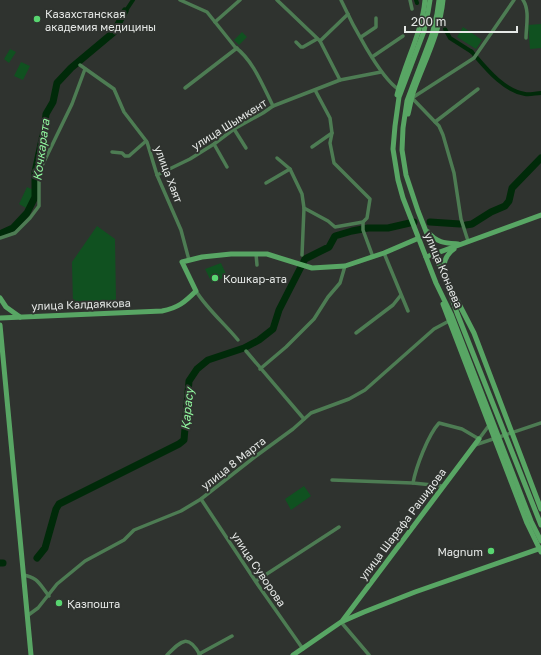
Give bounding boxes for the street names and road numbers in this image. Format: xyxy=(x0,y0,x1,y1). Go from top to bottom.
street label: улица Шымкент xyxy=(189,95,270,152)
street label: улица Хаят xyxy=(152,144,186,205)
street label: улица Конаева xyxy=(422,230,466,310)
street label: улица Калдаякова xyxy=(31,296,131,312)
street label: улица 8 Марта xyxy=(198,434,268,492)
street label: улица Шарафа Рашидова xyxy=(356,466,448,582)
street label: улица Суворова xyxy=(229,529,289,609)

